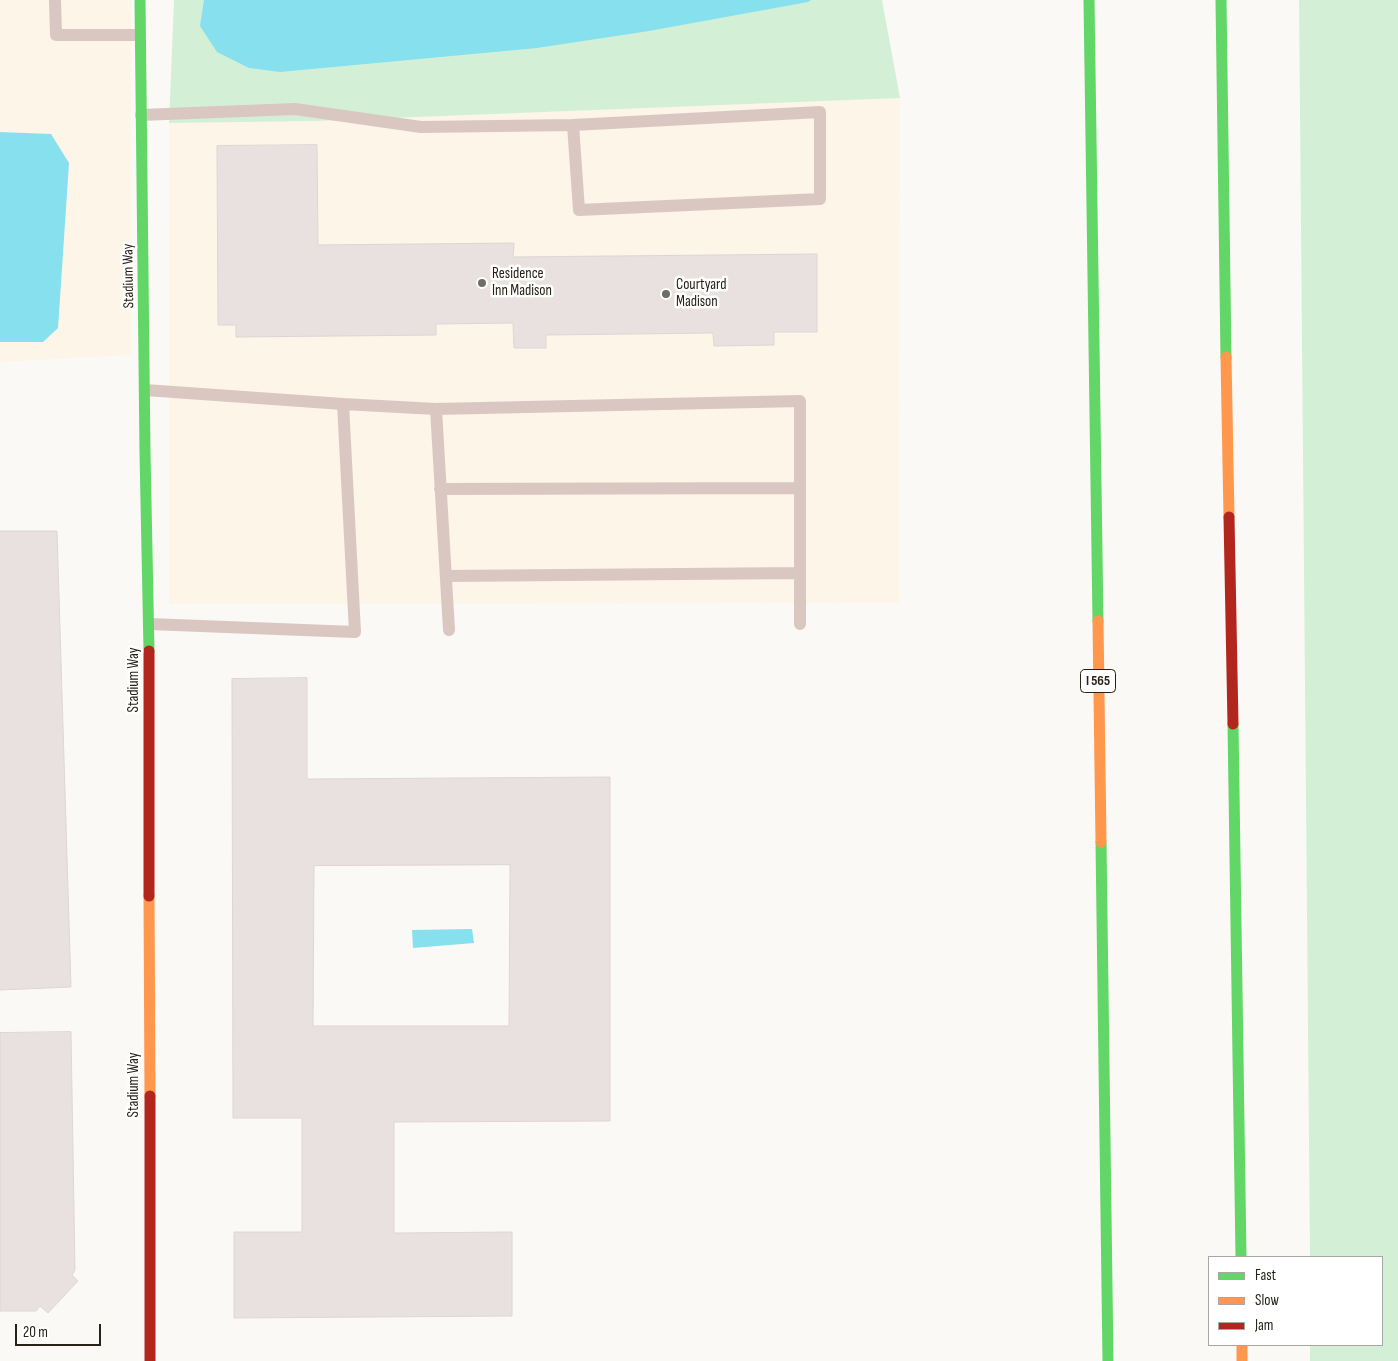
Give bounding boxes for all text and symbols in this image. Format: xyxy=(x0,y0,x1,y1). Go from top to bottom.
street label: Stadium Way xyxy=(119,243,139,309)
place label: Residence Inn Madison xyxy=(492,265,552,300)
place label: Courtyard Madison xyxy=(676,276,726,311)
marker: Residence Inn Madison xyxy=(476,277,488,289)
marker: Courtyard Madison xyxy=(660,288,672,300)
street label: Stadium Way xyxy=(125,648,143,712)
road number: I 565 xyxy=(1080,669,1116,692)
street label: Stadium Way xyxy=(125,1053,143,1117)
legend xyxy=(1208,1256,1383,1346)
text: Fast xyxy=(1255,1266,1276,1285)
text: Slow xyxy=(1255,1291,1279,1310)
scale bar xyxy=(18,1314,104,1346)
text: Jam xyxy=(1255,1316,1273,1335)
text: 20 m xyxy=(23,1323,48,1342)

